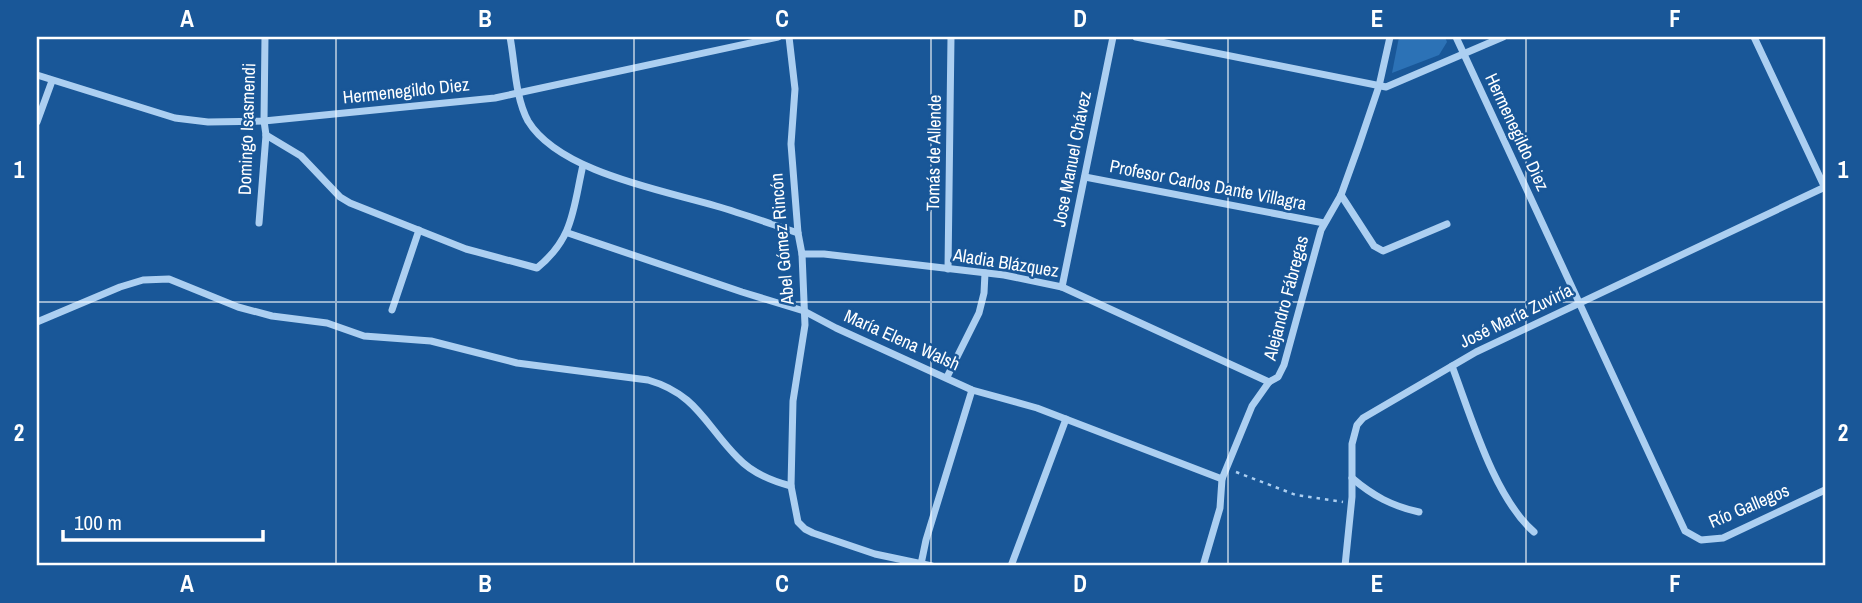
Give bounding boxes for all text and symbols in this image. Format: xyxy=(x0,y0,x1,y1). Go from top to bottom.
text: A xyxy=(180,3,194,34)
text: B xyxy=(478,3,492,34)
text: C xyxy=(775,3,789,34)
text: D xyxy=(1073,3,1087,34)
text: E xyxy=(1371,3,1383,34)
text: F xyxy=(1669,3,1681,34)
street label: Domingo Isasmendi xyxy=(232,63,261,195)
street label: Hermenegildo Diez xyxy=(1479,69,1556,195)
street label: Hermenegildo Diez xyxy=(341,71,470,110)
street label: Jose Manuel Chávez xyxy=(1046,89,1097,229)
street label: Tomás de Allende xyxy=(920,95,947,211)
street label: Profesor Carlos Dante Villagra xyxy=(1108,153,1309,216)
text: 1 xyxy=(14,154,25,185)
text: 1 xyxy=(1838,154,1849,185)
street label: Abel Gómez Rincón xyxy=(763,172,800,307)
street label: Alejandro Fábregas xyxy=(1257,233,1314,364)
street label: Aladia Blázquez xyxy=(950,242,1061,283)
street label: José María Zuviría xyxy=(1455,277,1577,354)
street label: María Elena Walsh xyxy=(840,303,964,376)
text: 2 xyxy=(14,417,24,448)
text: 2 xyxy=(1838,417,1848,448)
street label: Río Gallegos xyxy=(1705,477,1793,534)
scale bar xyxy=(63,498,262,542)
text: 100 m xyxy=(74,508,122,537)
text: A xyxy=(180,568,194,599)
text: B xyxy=(478,568,492,599)
text: C xyxy=(775,568,789,599)
text: D xyxy=(1073,568,1087,599)
text: E xyxy=(1371,568,1383,599)
text: F xyxy=(1669,568,1681,599)

